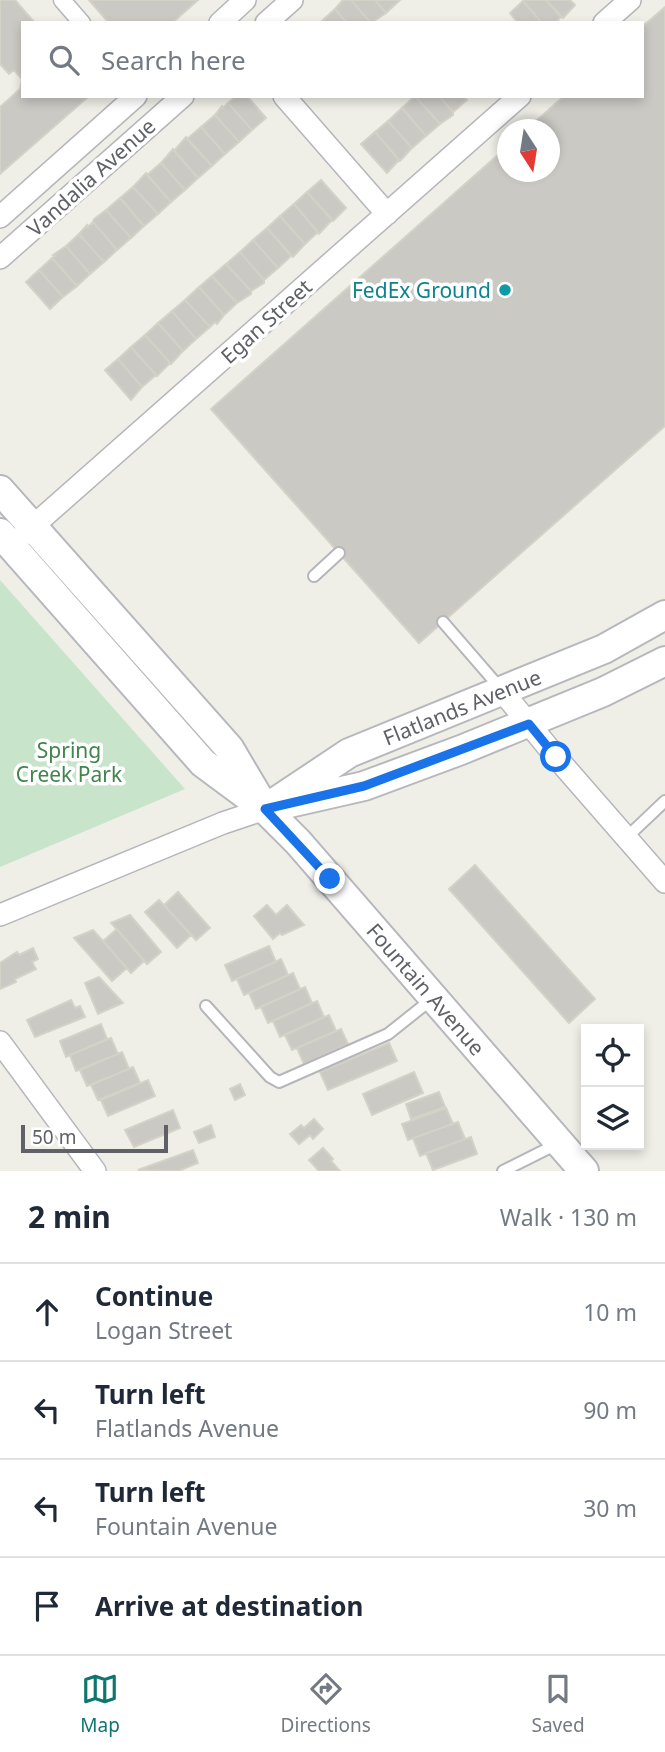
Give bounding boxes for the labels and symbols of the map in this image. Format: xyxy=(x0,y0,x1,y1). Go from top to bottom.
street label: Vandalia Avenue xyxy=(21,112,161,242)
north arrow xyxy=(497,119,560,182)
street label: Egan Street xyxy=(214,272,318,369)
place label: FedEx Ground xyxy=(352,276,491,304)
marker: FedEx Ground xyxy=(497,282,513,298)
street label: Flatlands Avenue xyxy=(379,663,545,751)
park label: Spring Creek Park xyxy=(16,736,123,788)
route start xyxy=(540,741,571,772)
route end xyxy=(314,863,345,894)
street label: Fountain Avenue xyxy=(361,917,491,1061)
scale bar xyxy=(21,1122,168,1154)

